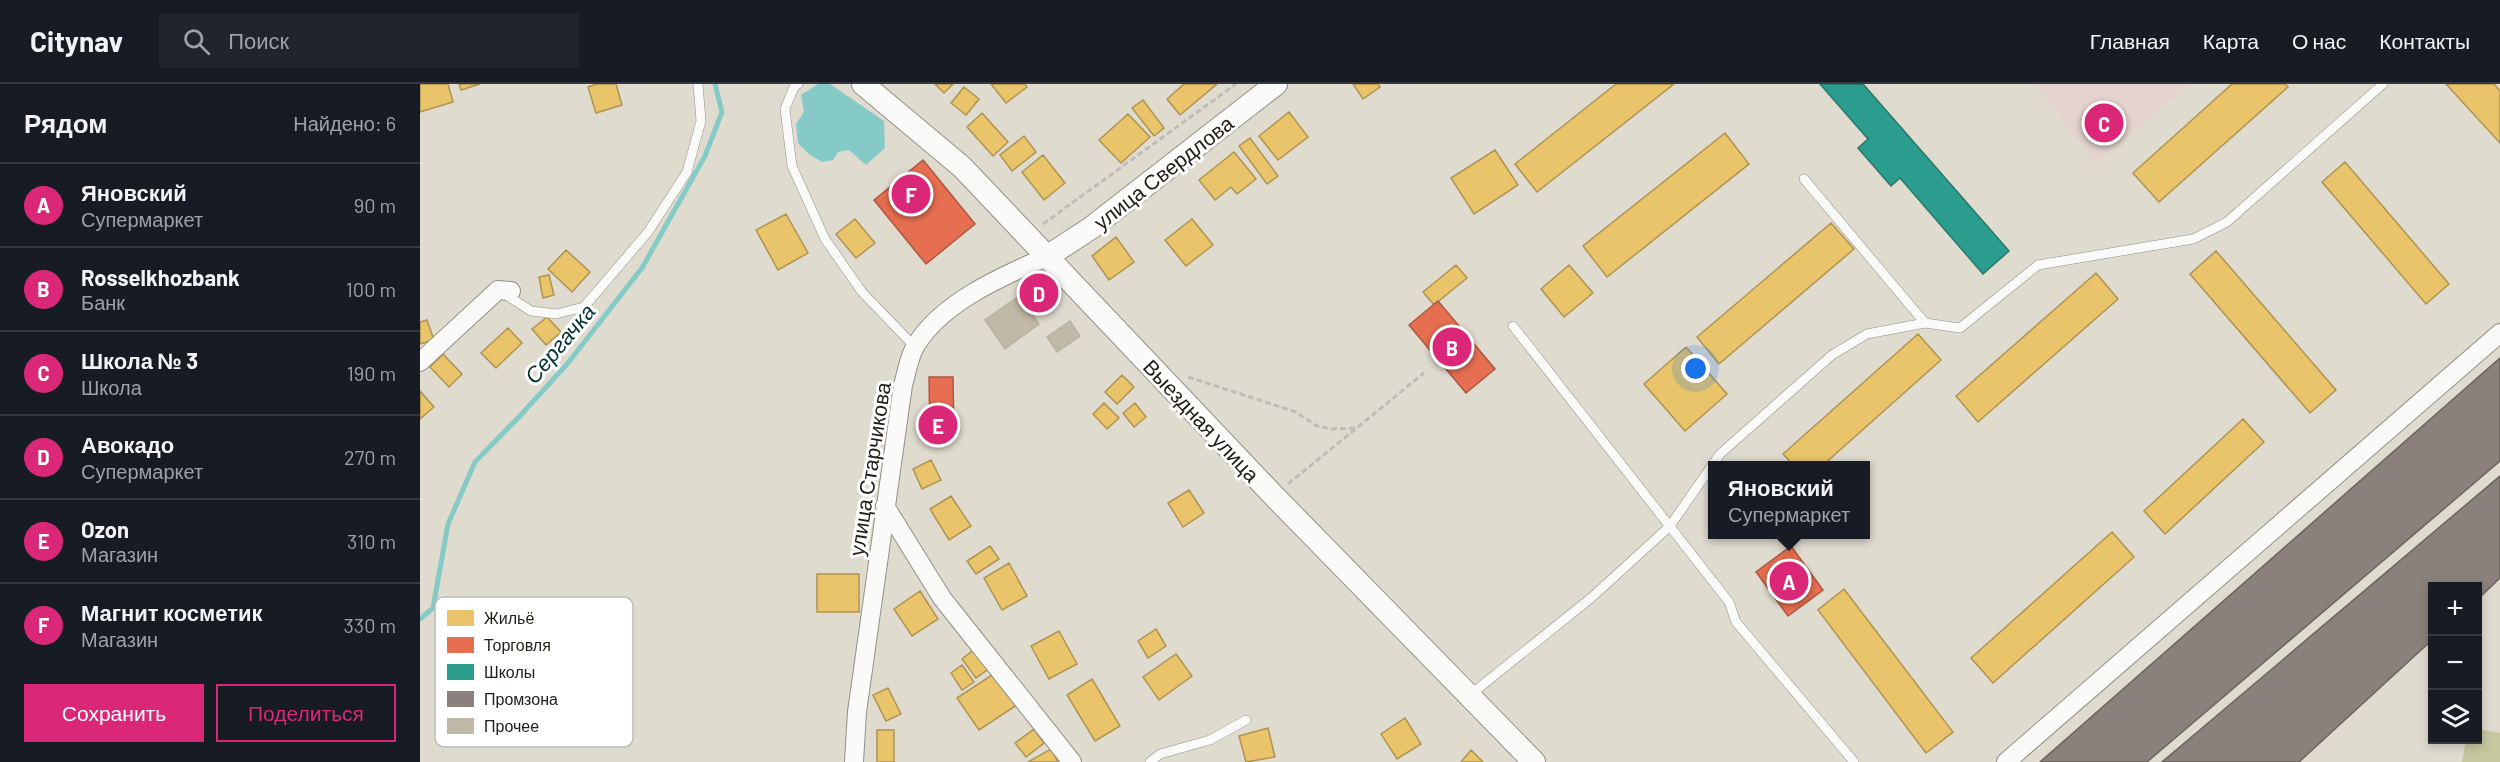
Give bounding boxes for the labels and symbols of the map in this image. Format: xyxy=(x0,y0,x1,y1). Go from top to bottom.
pin: C xyxy=(2084,100,2124,146)
street label: улица Свердлова xyxy=(1088,110,1238,234)
pin: F xyxy=(892,172,930,216)
pin: D xyxy=(1020,270,1058,316)
water label: Сергачка xyxy=(518,298,600,389)
pin: B xyxy=(1432,324,1472,370)
street label: Выездная улица xyxy=(1139,354,1265,487)
your location xyxy=(1681,354,1710,383)
street label: улица Старчикова xyxy=(843,380,895,558)
pin: E xyxy=(918,402,958,448)
pin: A xyxy=(1770,558,1808,604)
legend xyxy=(435,597,633,747)
text: Жильё xyxy=(484,608,534,627)
text: Торговля xyxy=(484,635,551,654)
text: Школы xyxy=(484,662,535,681)
text: Промзона xyxy=(484,689,558,708)
text: Прочее xyxy=(484,716,539,735)

